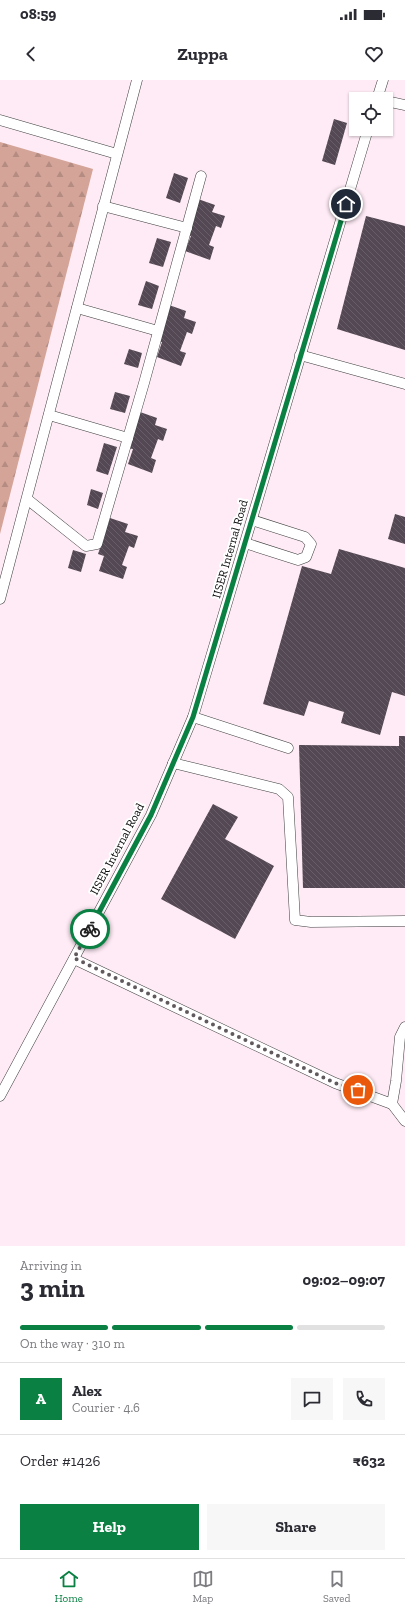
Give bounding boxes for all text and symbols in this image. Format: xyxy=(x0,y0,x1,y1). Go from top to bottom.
text: 08:59 xyxy=(20,5,56,23)
icon: back xyxy=(20,43,42,65)
text: Zuppa xyxy=(177,43,228,65)
icon: heart xyxy=(363,43,385,65)
map controls xyxy=(349,92,393,136)
button: locate xyxy=(349,92,393,136)
pin xyxy=(329,187,363,221)
icon: home xyxy=(335,193,357,215)
street label: IISER Internal Road xyxy=(209,498,251,600)
street label: IISER Internal Road xyxy=(87,801,147,897)
courier xyxy=(70,909,110,949)
icon: bike xyxy=(79,918,101,940)
pin xyxy=(341,1073,375,1107)
icon: bag xyxy=(347,1079,369,1101)
text: Arriving in xyxy=(20,1258,82,1273)
text: 09:02–09:07 xyxy=(303,1271,385,1289)
text: 3 min xyxy=(20,1272,85,1304)
text: On the way · 310 m xyxy=(20,1336,125,1351)
button: chat xyxy=(291,1378,333,1420)
button: phone xyxy=(343,1378,385,1420)
text: Alex xyxy=(72,1382,102,1400)
text: A xyxy=(36,1390,46,1408)
text: Courier · 4.6 xyxy=(72,1400,140,1415)
text: Order #1426 xyxy=(20,1452,100,1470)
text: ₹632 xyxy=(353,1452,385,1470)
button: Help xyxy=(20,1504,199,1550)
button: Share xyxy=(207,1504,385,1550)
tab: Home xyxy=(55,1568,83,1605)
tab: Map xyxy=(192,1568,214,1605)
tab: Saved xyxy=(323,1568,350,1605)

